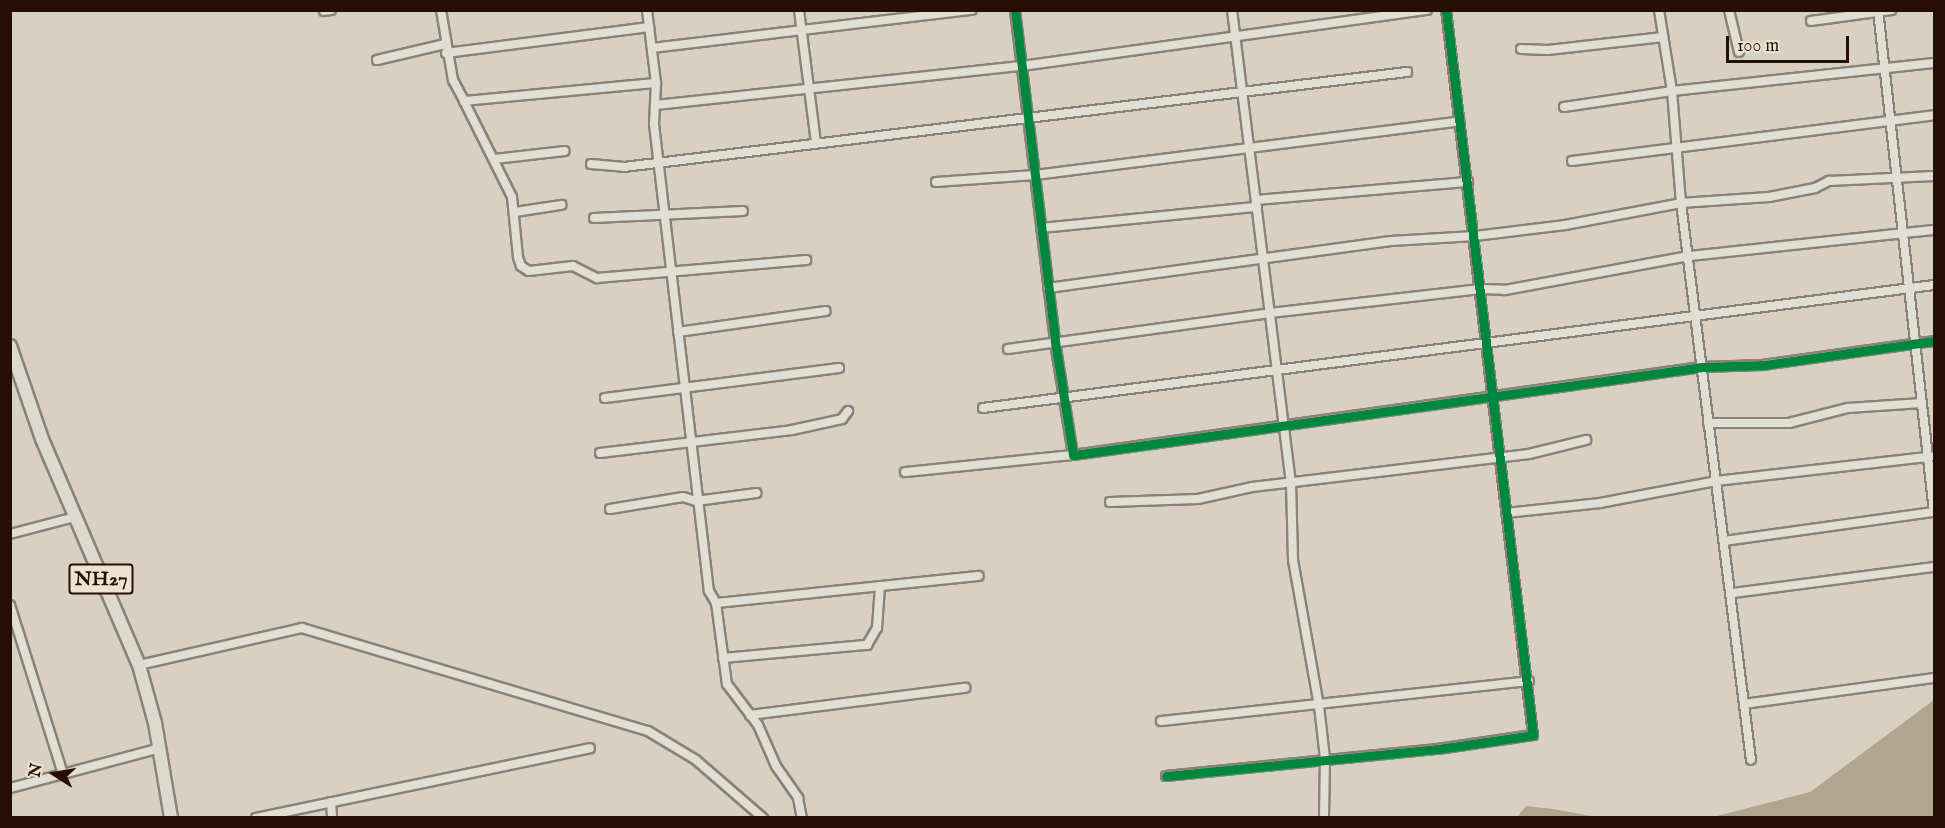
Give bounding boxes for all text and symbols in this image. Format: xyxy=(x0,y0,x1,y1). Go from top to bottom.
scale bar xyxy=(1729,24,1852,62)
text: 100 m xyxy=(1737,35,1779,58)
road number: NH27 xyxy=(68,562,134,596)
north arrow xyxy=(24,744,84,804)
text: N xyxy=(25,762,47,779)

